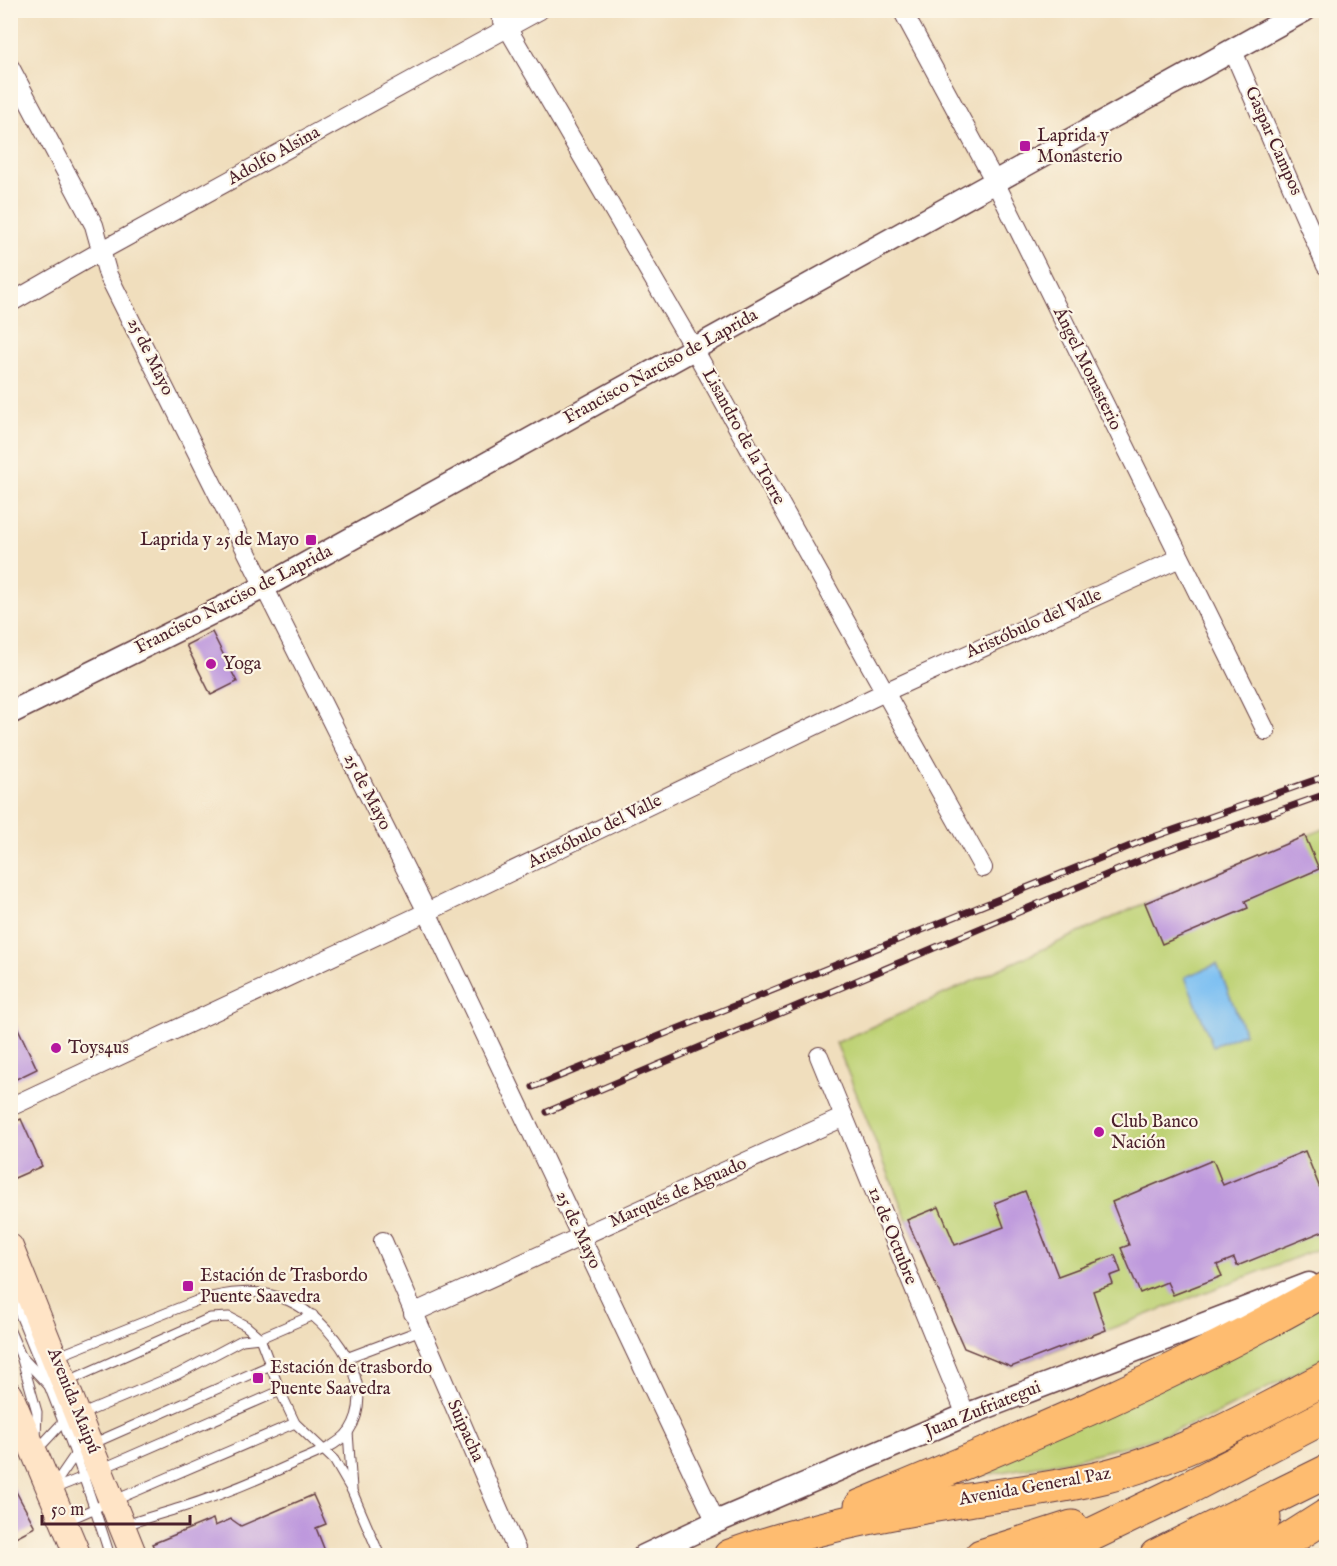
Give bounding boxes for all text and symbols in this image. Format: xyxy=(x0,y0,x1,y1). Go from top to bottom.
street label: Gaspar Campos xyxy=(1239,83,1307,199)
street label: Adolfo Alsina xyxy=(223,121,324,191)
place label: Laprida y Monasterio xyxy=(1037,125,1123,169)
marker: Laprida y Monasterio xyxy=(1018,139,1032,153)
street label: Ángel Monasterio xyxy=(1047,302,1129,435)
street label: Francisco Narciso de Laprida xyxy=(560,304,762,430)
street label: 25 de Mayo xyxy=(121,314,179,400)
street label: Lisandro de la Torre xyxy=(696,365,790,509)
place label: Laprida y 25 de Mayo xyxy=(140,529,299,552)
marker: Laprida y 25 de Mayo xyxy=(304,533,318,547)
street label: Francisco Narciso de Laprida xyxy=(132,540,337,660)
street label: Aristóbulo del Valle xyxy=(962,584,1105,665)
place label: Yoga xyxy=(223,653,262,676)
marker: Yoga xyxy=(204,657,218,671)
street label: 25 de Mayo xyxy=(338,750,396,835)
street label: Aristóbulo del Valle xyxy=(523,790,666,875)
place label: Toys4us xyxy=(68,1037,129,1060)
marker: Toys4us xyxy=(49,1041,63,1055)
place label: Club Banco Nación xyxy=(1111,1111,1199,1155)
marker: Club Banco Nación xyxy=(1092,1125,1106,1139)
street label: Marqués de Aguado xyxy=(606,1152,751,1234)
street label: 12 de Octubre xyxy=(862,1184,922,1288)
street label: 25 de Mayo xyxy=(550,1187,606,1273)
place label: Estación de Trasbordo Puente Saavedra xyxy=(200,1265,368,1309)
marker: Estación de Trasbordo Puente Saavedra xyxy=(181,1279,195,1293)
street label: Avenida Maipú xyxy=(41,1344,105,1457)
place label: Estación de trasbordo Puente Saavedra xyxy=(270,1357,433,1401)
marker: Estación de trasbordo Puente Saavedra xyxy=(251,1371,265,1385)
street label: Juan Zufriategui xyxy=(920,1376,1045,1445)
street label: Suipacha xyxy=(441,1396,489,1466)
street label: Avenida General Paz xyxy=(956,1462,1113,1512)
scale bar xyxy=(42,1488,190,1526)
text: 50 m xyxy=(51,1499,84,1522)

